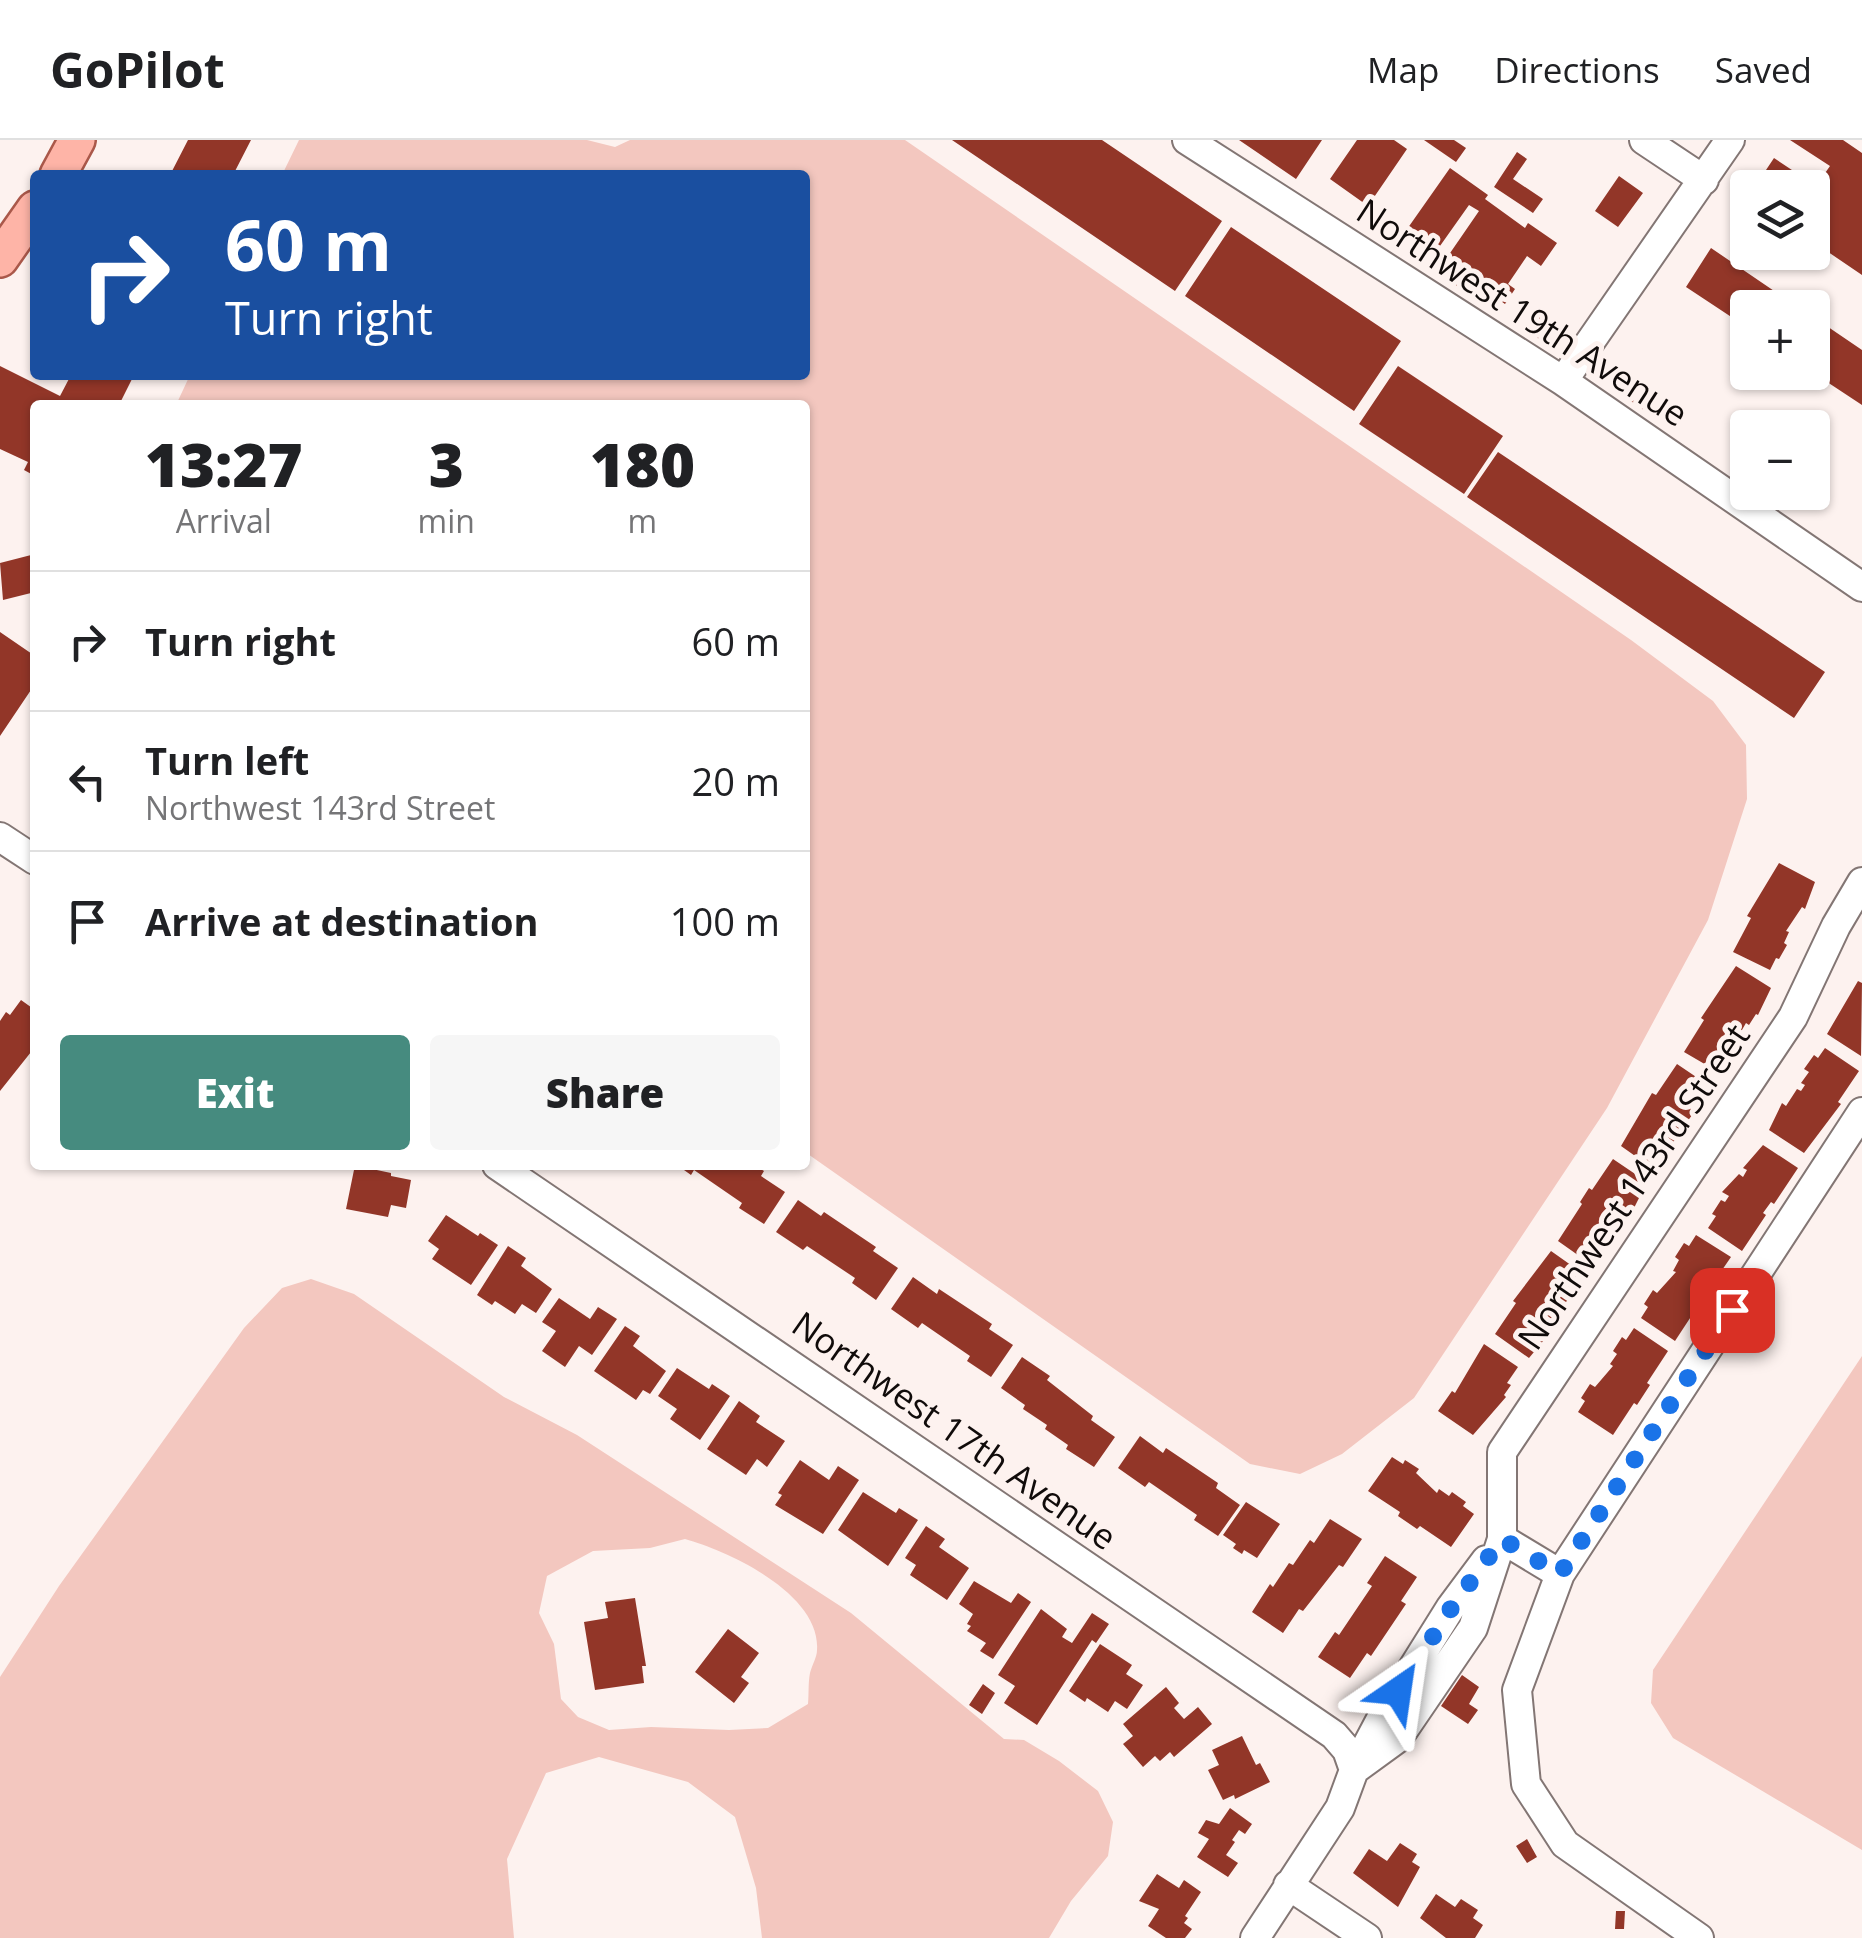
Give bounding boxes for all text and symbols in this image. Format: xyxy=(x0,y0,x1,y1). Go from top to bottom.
text: GoPilot xyxy=(50,37,224,102)
text: Map xyxy=(1367,46,1439,93)
text: Directions xyxy=(1494,46,1660,93)
text: Saved xyxy=(1715,46,1812,93)
map controls xyxy=(1730,170,1830,510)
button: layers xyxy=(1730,170,1830,270)
street label: Northwest 19th Avenue xyxy=(1348,187,1697,436)
text: 60 m xyxy=(225,196,392,292)
icon: right xyxy=(60,210,190,340)
text: Turn right xyxy=(225,287,433,348)
button: + xyxy=(1730,290,1830,390)
button: − xyxy=(1730,410,1830,510)
text: 13:27 xyxy=(145,423,303,505)
text: 3 xyxy=(429,423,464,505)
text: 180 xyxy=(590,423,695,505)
text: Arrival xyxy=(176,499,272,542)
text: min xyxy=(418,499,475,542)
text: m xyxy=(628,499,657,542)
icon: right xyxy=(60,614,115,669)
text: Turn right xyxy=(145,615,336,667)
text: 60 m xyxy=(691,615,780,667)
text: Turn left xyxy=(145,734,309,786)
icon: left xyxy=(60,754,115,809)
text: 20 m xyxy=(691,755,780,807)
text: Northwest 143rd Street xyxy=(145,786,495,829)
icon: arrive xyxy=(60,894,115,949)
text: Arrive at destination xyxy=(145,895,539,947)
text: 100 m xyxy=(670,895,780,947)
street label: Northwest 143rd Street xyxy=(1506,1014,1759,1358)
button: Exit xyxy=(60,1035,410,1150)
button: Share xyxy=(430,1035,780,1150)
pin xyxy=(1690,1268,1775,1353)
icon: arrive xyxy=(1705,1283,1760,1338)
street label: Northwest 17th Avenue xyxy=(783,1300,1126,1560)
position arrow xyxy=(1346,1639,1450,1743)

